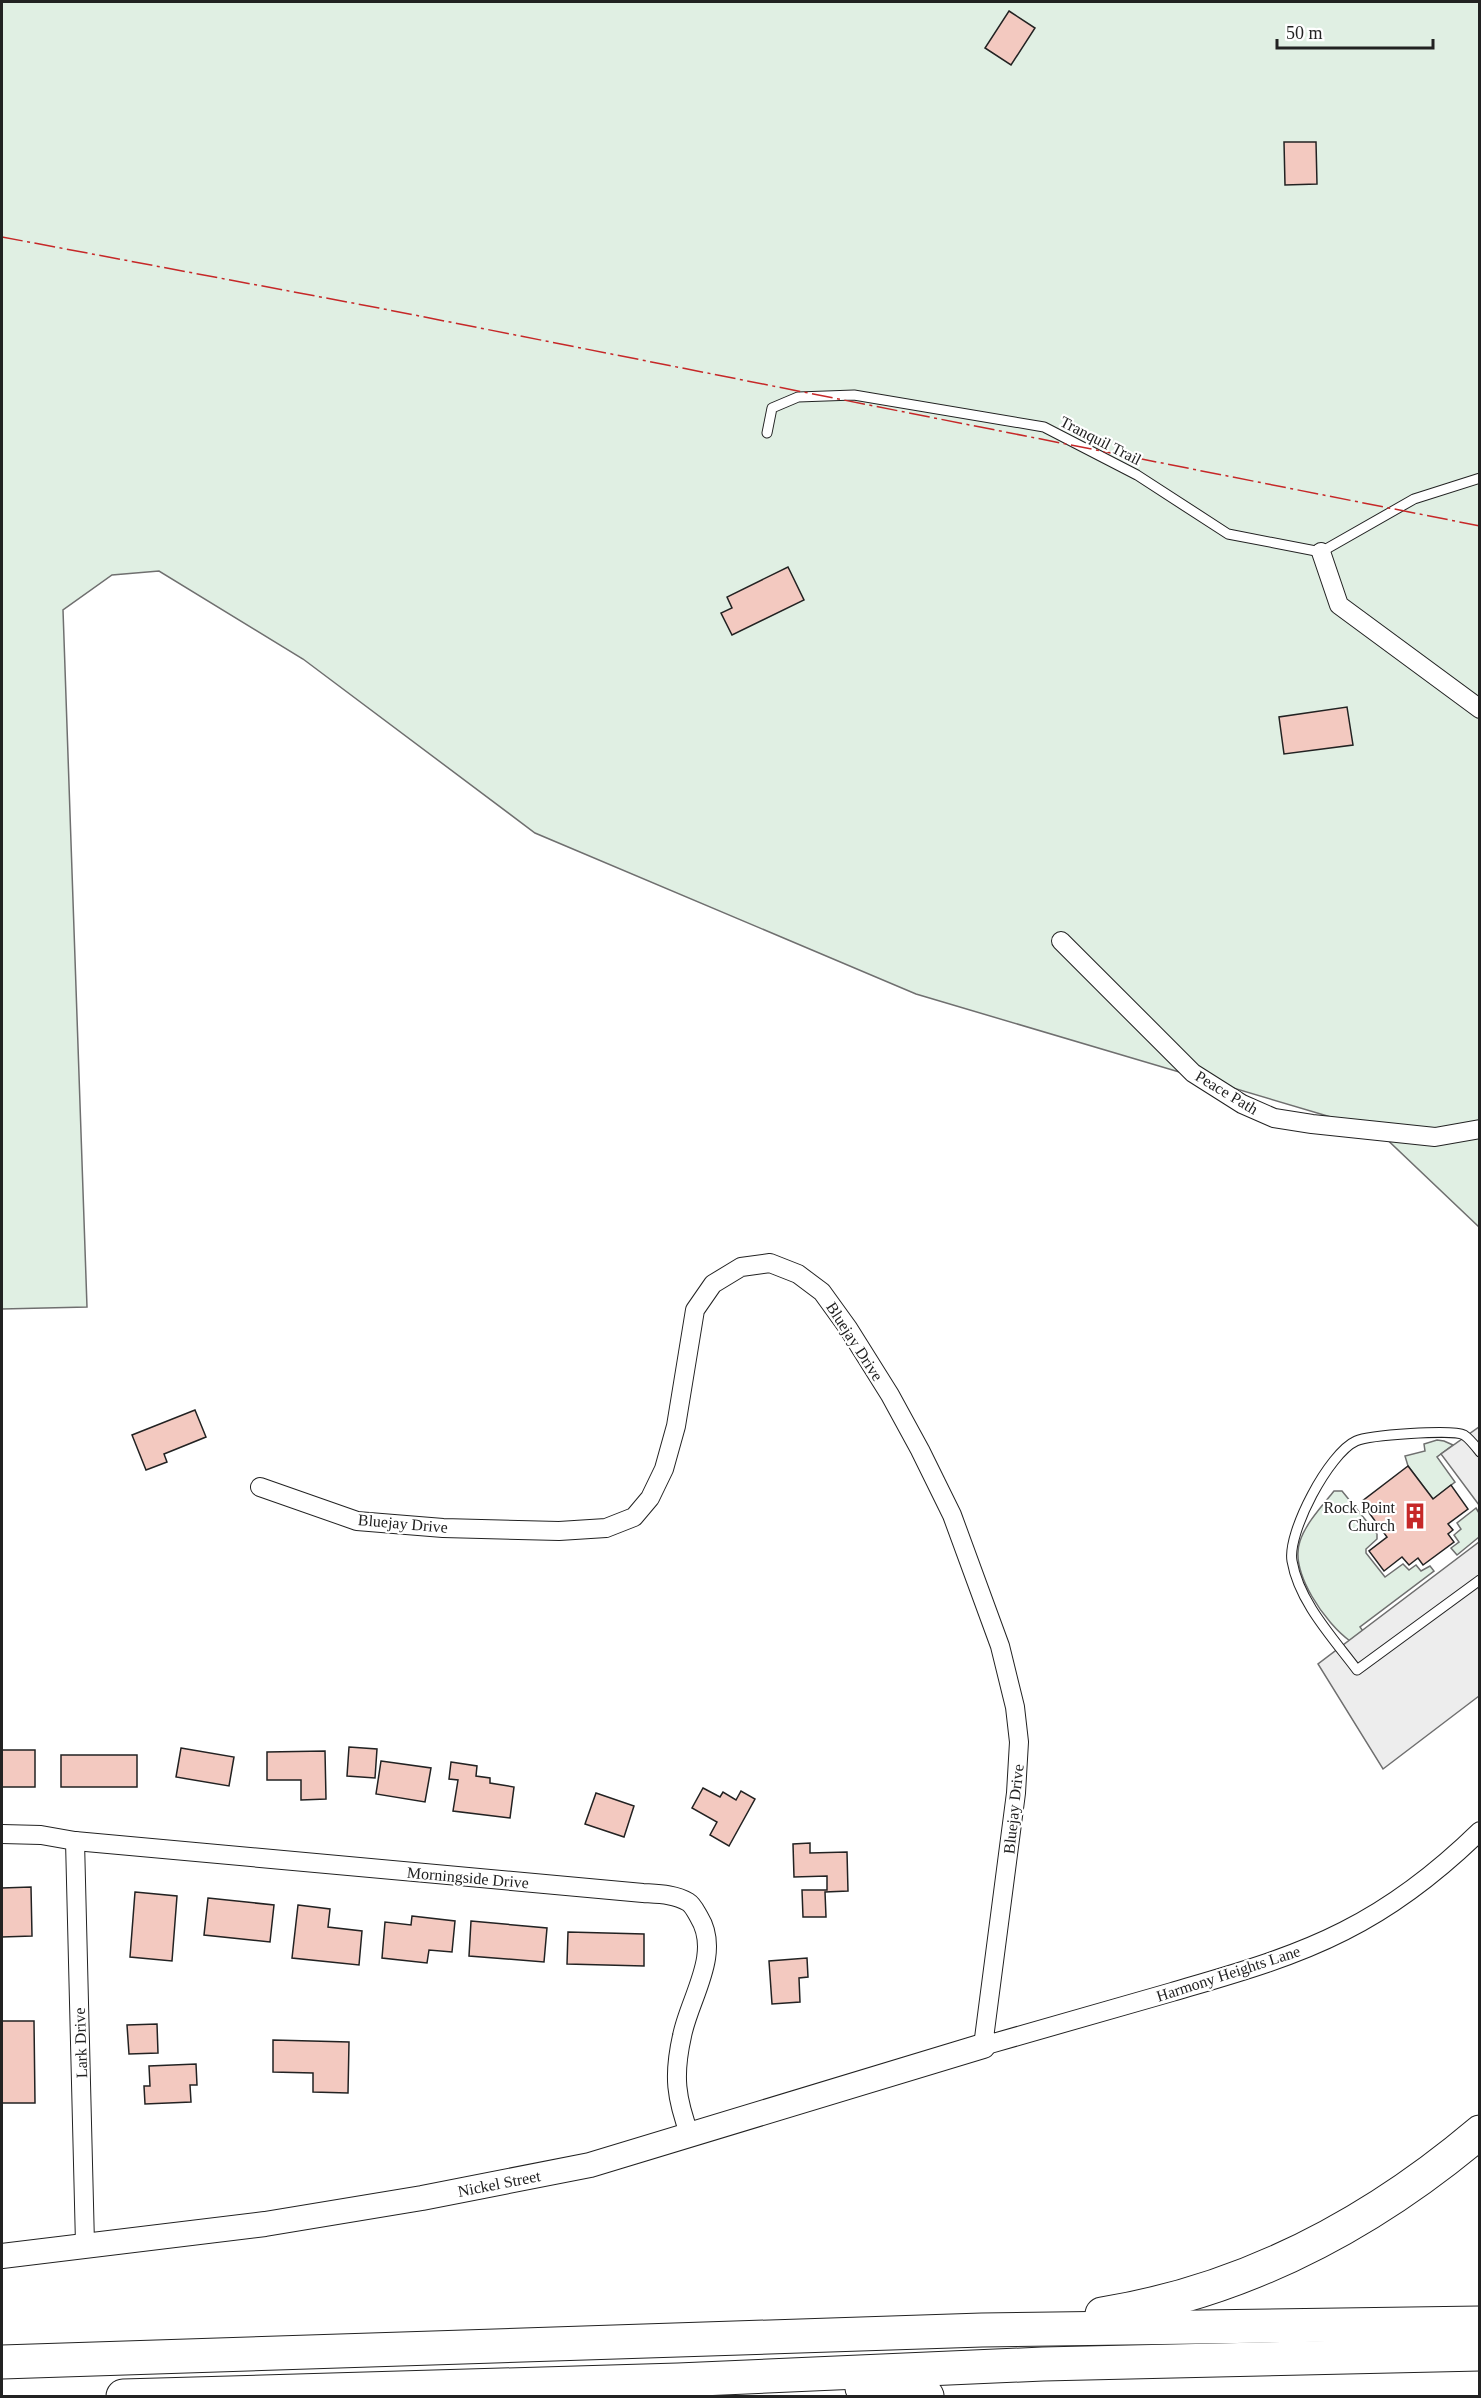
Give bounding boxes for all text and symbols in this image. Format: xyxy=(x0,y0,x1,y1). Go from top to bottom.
scale bar xyxy=(1277,12,1433,50)
text: 50 m xyxy=(1286,23,1323,43)
street label: Tranquil Trail xyxy=(1057,413,1145,469)
street label: Peace Path xyxy=(1192,1067,1261,1118)
street label: Bluejay Drive xyxy=(822,1299,886,1384)
place label: Rock Point Church xyxy=(1323,1499,1396,1534)
building icon: Rock Point Church xyxy=(1400,1501,1430,1531)
street label: Bluejay Drive xyxy=(357,1511,449,1537)
street label: Bluejay Drive xyxy=(1000,1763,1028,1855)
street label: Morningside Drive xyxy=(406,1864,530,1892)
street label: Harmony Heights Lane xyxy=(1154,1942,1303,2006)
street label: Lark Drive xyxy=(71,2007,90,2079)
street label: Nickel Street xyxy=(456,2167,542,2200)

